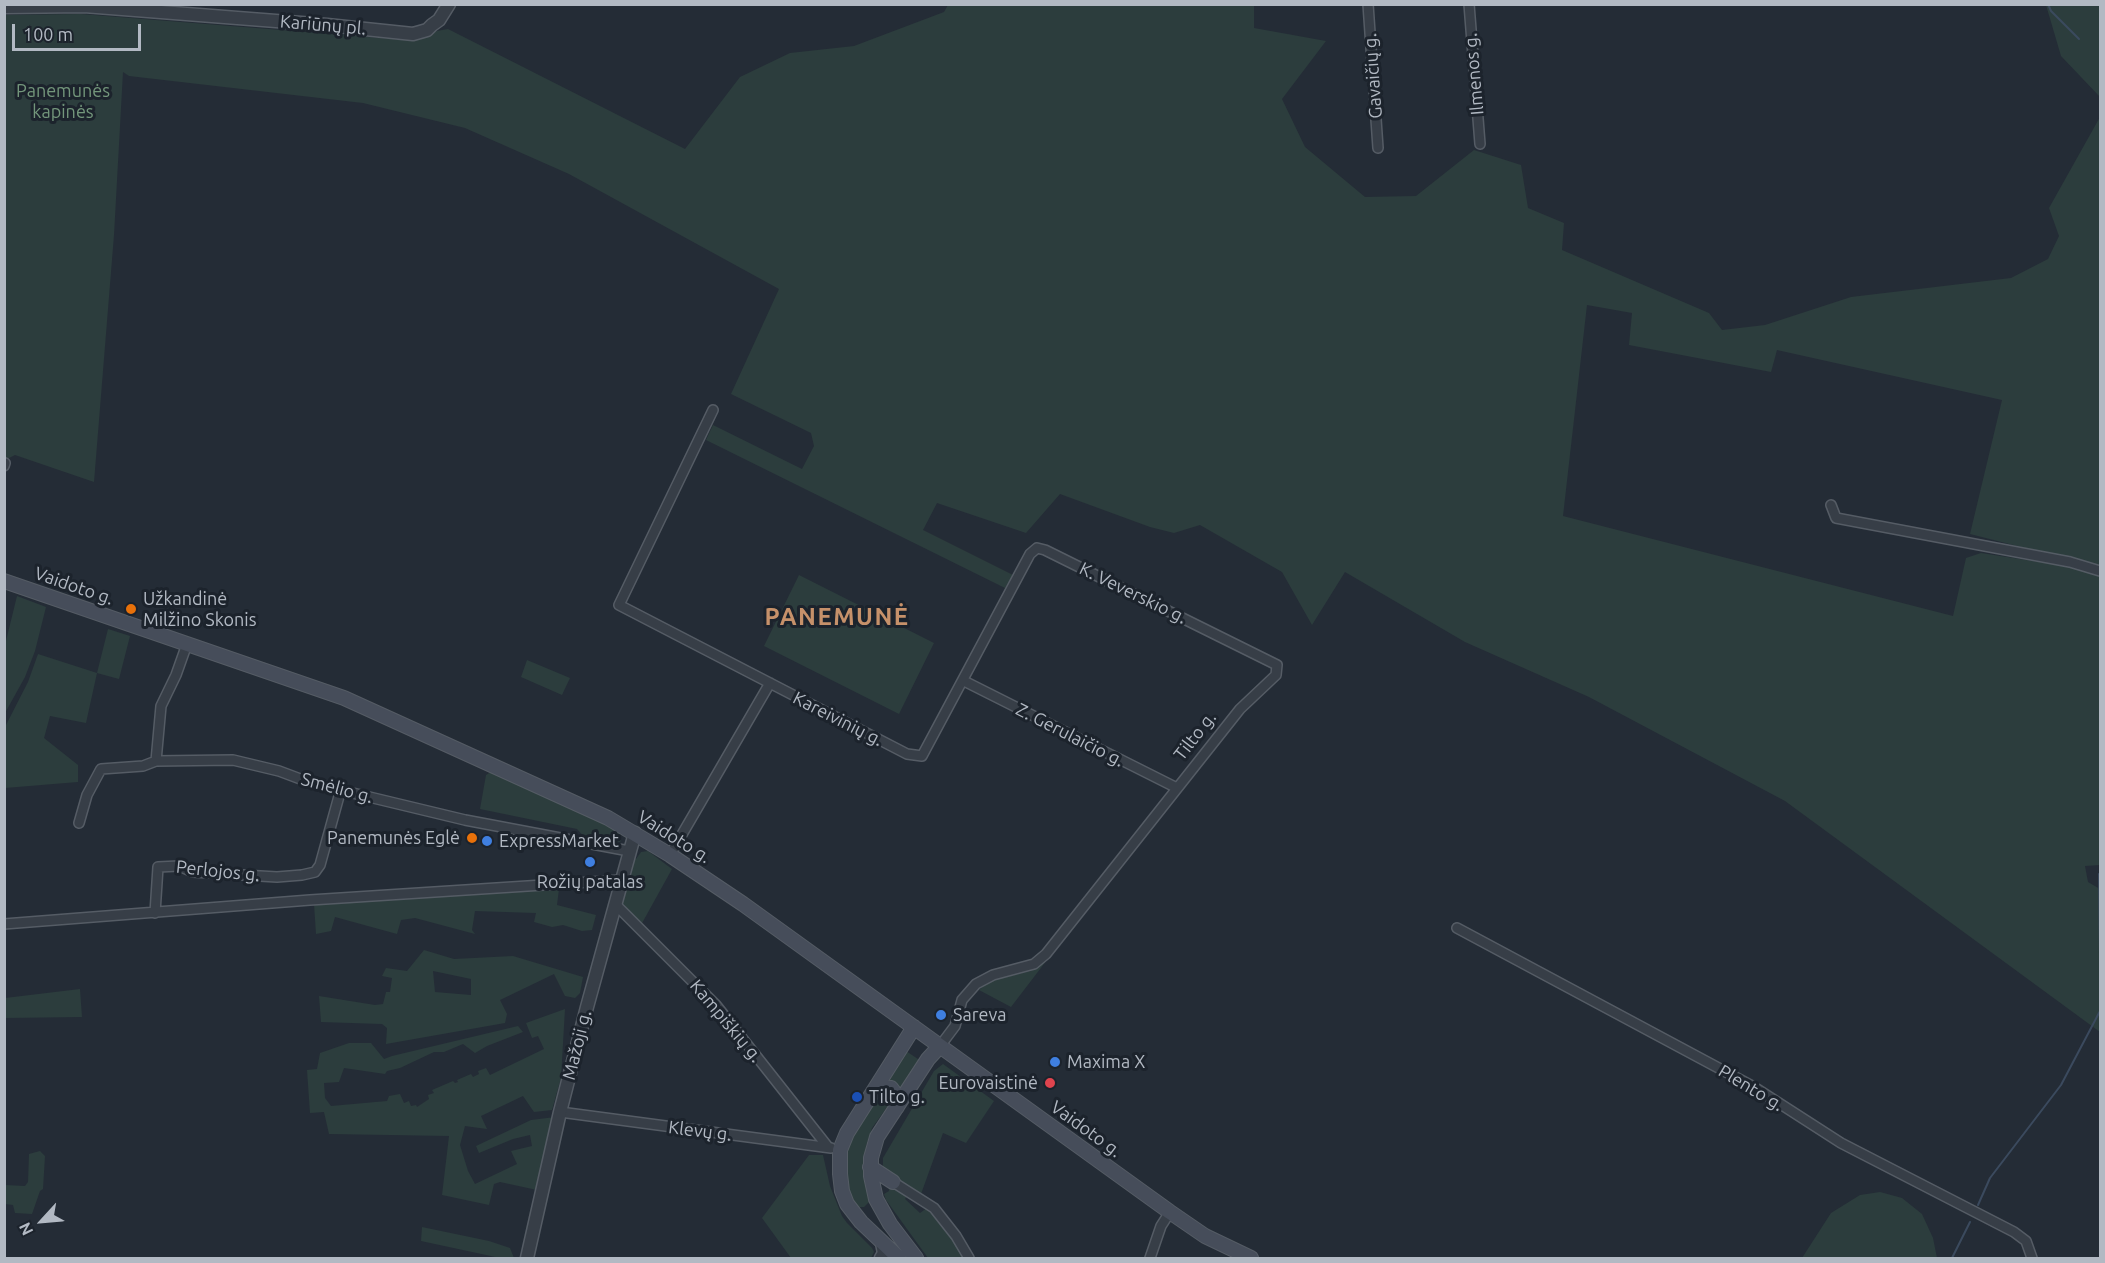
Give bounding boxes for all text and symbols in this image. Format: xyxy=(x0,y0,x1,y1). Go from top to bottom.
street label: Kariūnų pl. xyxy=(279,10,367,40)
scale bar xyxy=(15,12,144,50)
text: 100 m xyxy=(23,24,73,44)
street label: Ilmenos g. xyxy=(1460,32,1488,116)
street label: Gavaičių g. xyxy=(1359,33,1387,119)
park label: Panemunės kapinės xyxy=(16,80,110,122)
street label: K. Veverskio g. xyxy=(1076,558,1190,628)
street label: Vaidoto g. xyxy=(32,562,116,610)
place label: Užkandinė Milžino Skonis xyxy=(143,588,257,630)
marker: Užkandinė Milžino Skonis xyxy=(124,602,138,616)
district label: PANEMUNĖ xyxy=(764,603,910,631)
street label: Kareivinių g. xyxy=(789,687,887,751)
street label: Z. Gerulaičio g. xyxy=(1012,698,1128,772)
street label: Tilto g. xyxy=(1169,707,1221,765)
street label: Smėlio g. xyxy=(299,768,375,808)
street label: Vaidoto g. xyxy=(633,806,715,868)
place label: Panemunės Eglė xyxy=(327,827,460,849)
place label: ExpressMarket xyxy=(499,830,619,852)
marker: Panemunės Eglė xyxy=(465,831,479,845)
marker: ExpressMarket xyxy=(480,834,494,848)
marker: Rožių patalas xyxy=(583,855,597,869)
street label: Perlojos g. xyxy=(175,856,261,886)
place label: Rožių patalas xyxy=(537,871,643,893)
street label: Kampiškių g. xyxy=(685,975,767,1067)
place label: Sareva xyxy=(953,1004,1006,1026)
street label: Mažoji g. xyxy=(558,1008,596,1082)
marker: Sareva xyxy=(934,1008,948,1022)
place label: Maxima X xyxy=(1067,1051,1145,1073)
marker: Maxima X xyxy=(1048,1055,1062,1069)
street label: Plento g. xyxy=(1715,1060,1787,1116)
place label: Eurovaistinė xyxy=(939,1072,1038,1094)
marker: Eurovaistinė xyxy=(1043,1076,1057,1090)
place label: Tilto g. xyxy=(869,1086,925,1108)
marker: Tilto g. xyxy=(850,1090,864,1104)
street label: Vaidoto g. xyxy=(1046,1096,1126,1162)
street label: Klevų g. xyxy=(667,1116,733,1146)
north arrow xyxy=(12,1191,72,1251)
text: N xyxy=(15,1220,37,1238)

